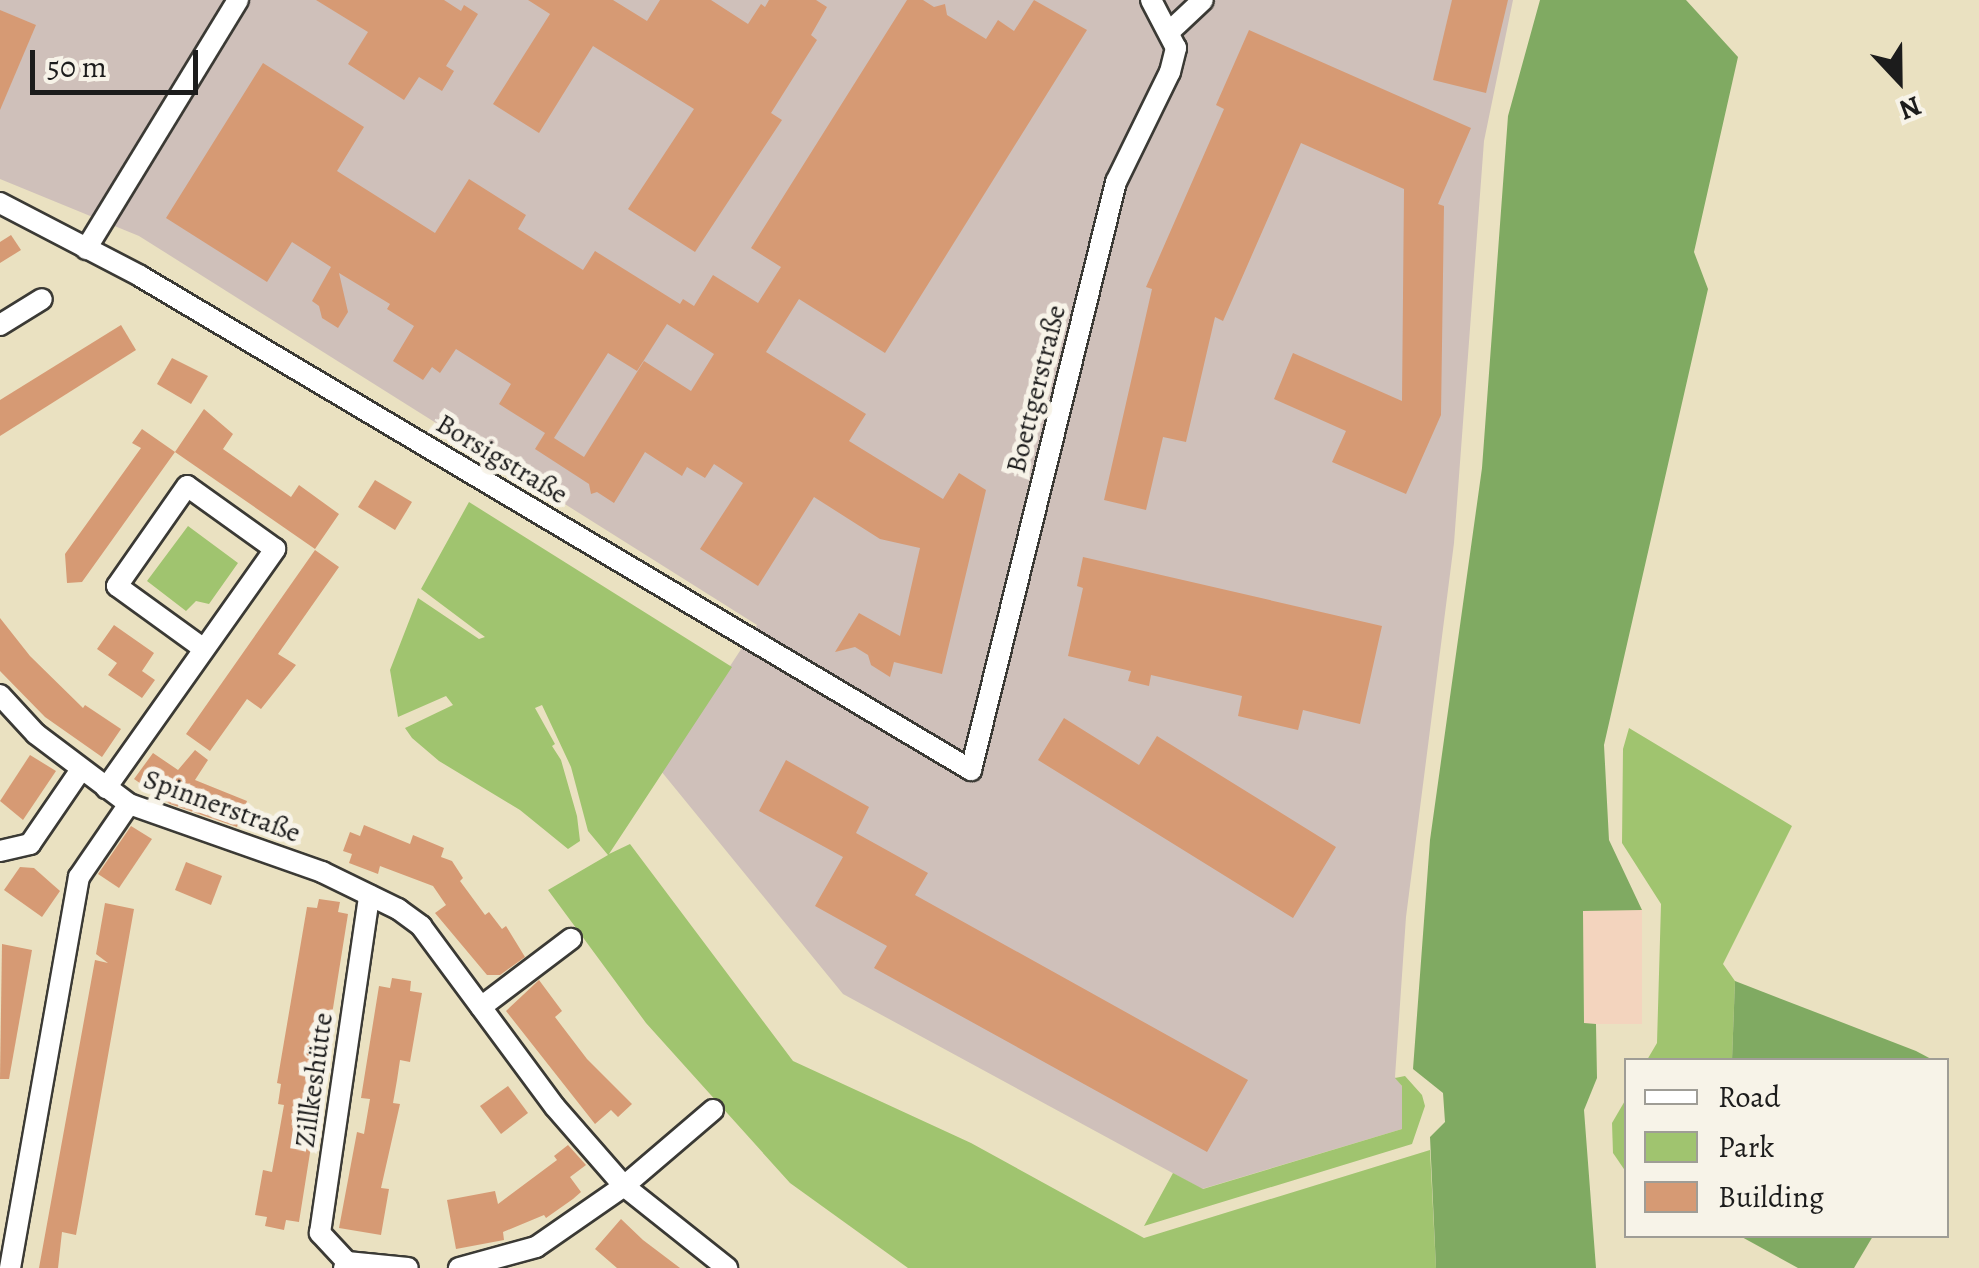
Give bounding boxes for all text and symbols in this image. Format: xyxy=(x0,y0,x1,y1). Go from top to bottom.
scale bar xyxy=(35,30,202,92)
north arrow xyxy=(1849,30,1949,130)
text: 50 m xyxy=(47,47,107,87)
text: N xyxy=(1894,86,1927,129)
street label: Boettgerstraße xyxy=(999,302,1073,476)
street label: Borsigstraße xyxy=(430,407,574,511)
street label: Spinnerstraße xyxy=(139,762,305,850)
street label: Zillkeshütte xyxy=(288,1010,340,1150)
legend xyxy=(1624,1058,1949,1238)
text: Road xyxy=(1718,1077,1780,1117)
text: Park xyxy=(1718,1127,1774,1167)
text: Building xyxy=(1718,1177,1824,1217)

